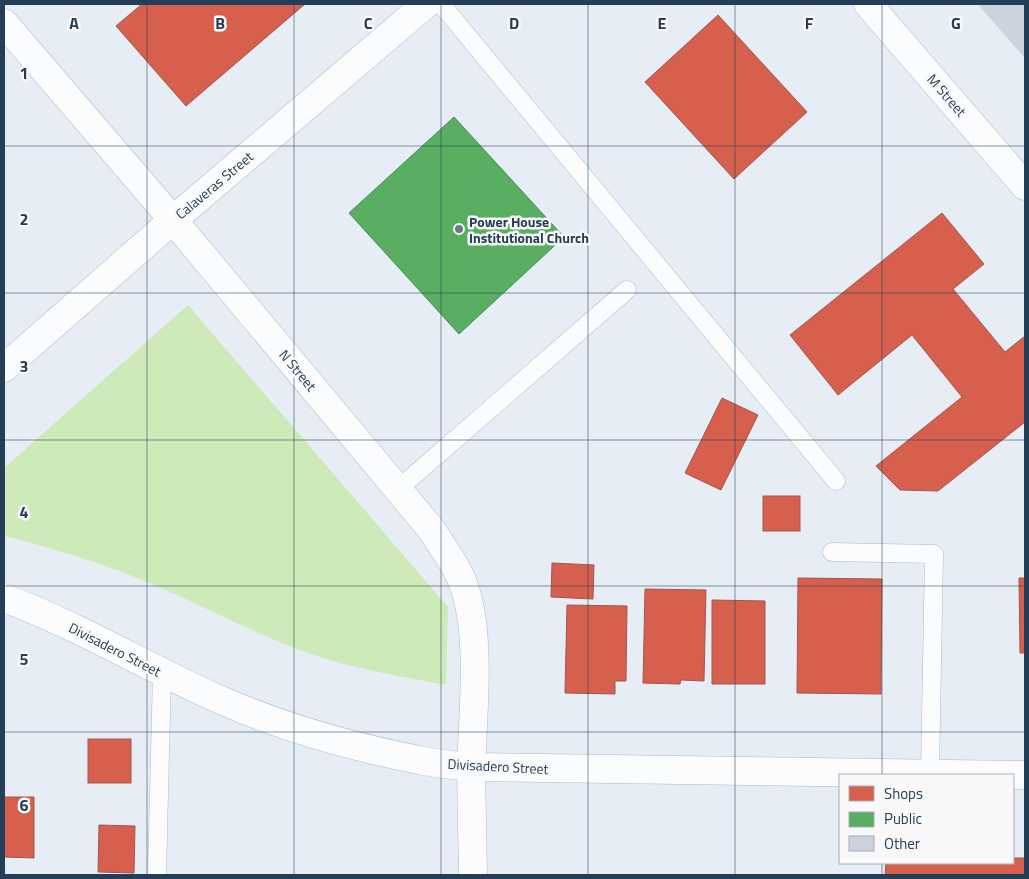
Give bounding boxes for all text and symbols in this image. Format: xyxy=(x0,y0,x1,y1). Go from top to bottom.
text: A xyxy=(69,11,79,35)
text: B xyxy=(215,11,225,35)
text: C xyxy=(364,11,373,35)
text: D xyxy=(509,11,519,35)
text: E xyxy=(658,11,667,35)
text: F xyxy=(805,11,814,35)
text: G xyxy=(951,11,961,35)
text: 1 xyxy=(20,61,28,85)
street label: M Street xyxy=(922,69,972,121)
street label: Calaveras Street xyxy=(170,146,258,224)
text: 2 xyxy=(20,207,28,231)
place label: Power House Institutional Church xyxy=(469,211,589,248)
marker: Power House Institutional Church xyxy=(453,223,465,235)
street label: N Street xyxy=(274,345,322,395)
text: 3 xyxy=(20,354,28,378)
text: 4 xyxy=(20,500,29,524)
street label: Divisadero Street xyxy=(65,617,165,681)
text: 5 xyxy=(20,647,29,671)
street label: Divisadero Street xyxy=(447,753,549,779)
legend xyxy=(839,774,1014,864)
text: Shops xyxy=(884,782,923,805)
text: 6 xyxy=(20,793,29,817)
text: Public xyxy=(884,807,922,830)
text: Other xyxy=(884,832,920,855)

